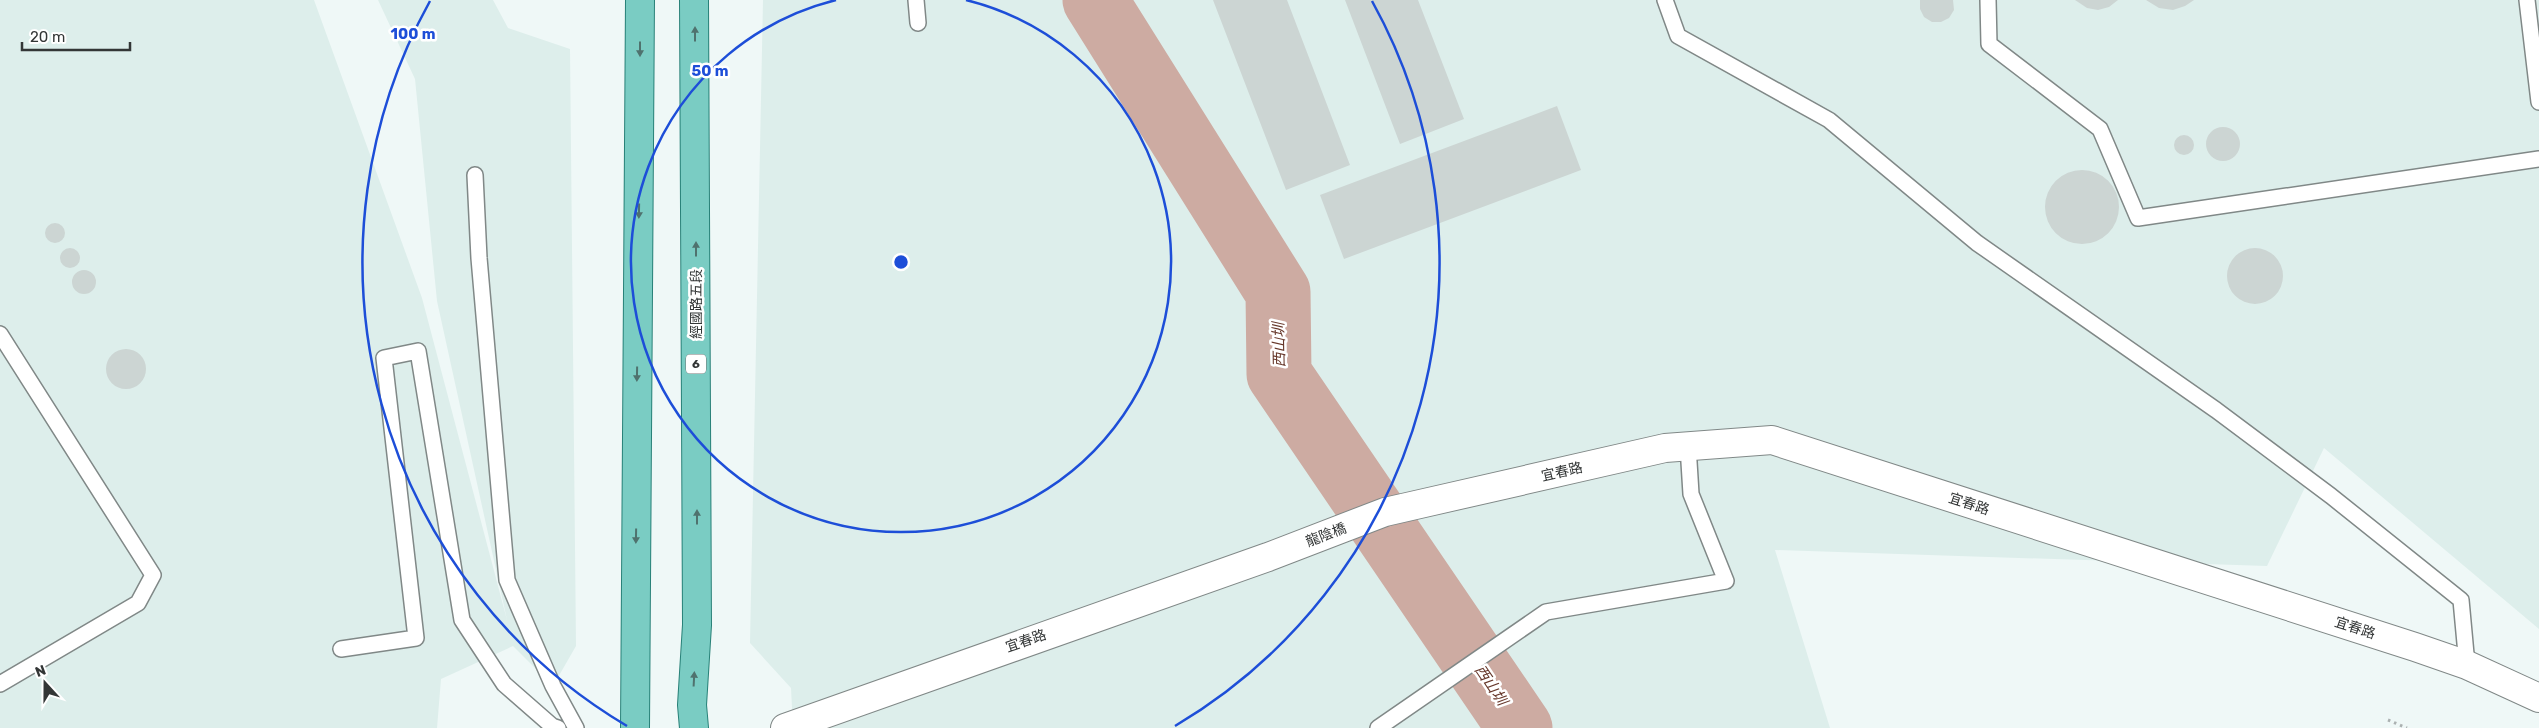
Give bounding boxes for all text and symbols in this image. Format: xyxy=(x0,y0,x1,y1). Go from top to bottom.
scale bar xyxy=(22,20,130,52)
text: 100 m xyxy=(391,25,435,43)
one-way arrow xyxy=(690,26,698,42)
text: 20 m xyxy=(30,28,65,46)
one-way arrow xyxy=(636,41,644,57)
text: 50 m xyxy=(692,62,728,80)
one-way arrow xyxy=(635,203,643,219)
one-way arrow xyxy=(691,241,699,257)
centre of rings xyxy=(892,253,910,271)
street label: 經國路五段 xyxy=(688,269,705,339)
water label: 西山圳 xyxy=(1270,320,1288,368)
road number: 6 xyxy=(686,354,706,374)
one-way arrow xyxy=(633,366,641,382)
street label: 宜春路 xyxy=(1540,459,1584,485)
street label: 宜春路 xyxy=(1946,489,1992,519)
one-way arrow xyxy=(693,509,701,525)
street label: 龍陰橋 xyxy=(1303,520,1349,550)
one-way arrow xyxy=(632,528,640,544)
street label: 宜春路 xyxy=(2332,613,2378,643)
street label: 宜春路 xyxy=(1003,626,1049,656)
north arrow xyxy=(20,658,70,708)
water label: 西山圳 xyxy=(1471,661,1512,710)
text: N xyxy=(33,662,48,681)
one-way arrow xyxy=(691,671,699,687)

